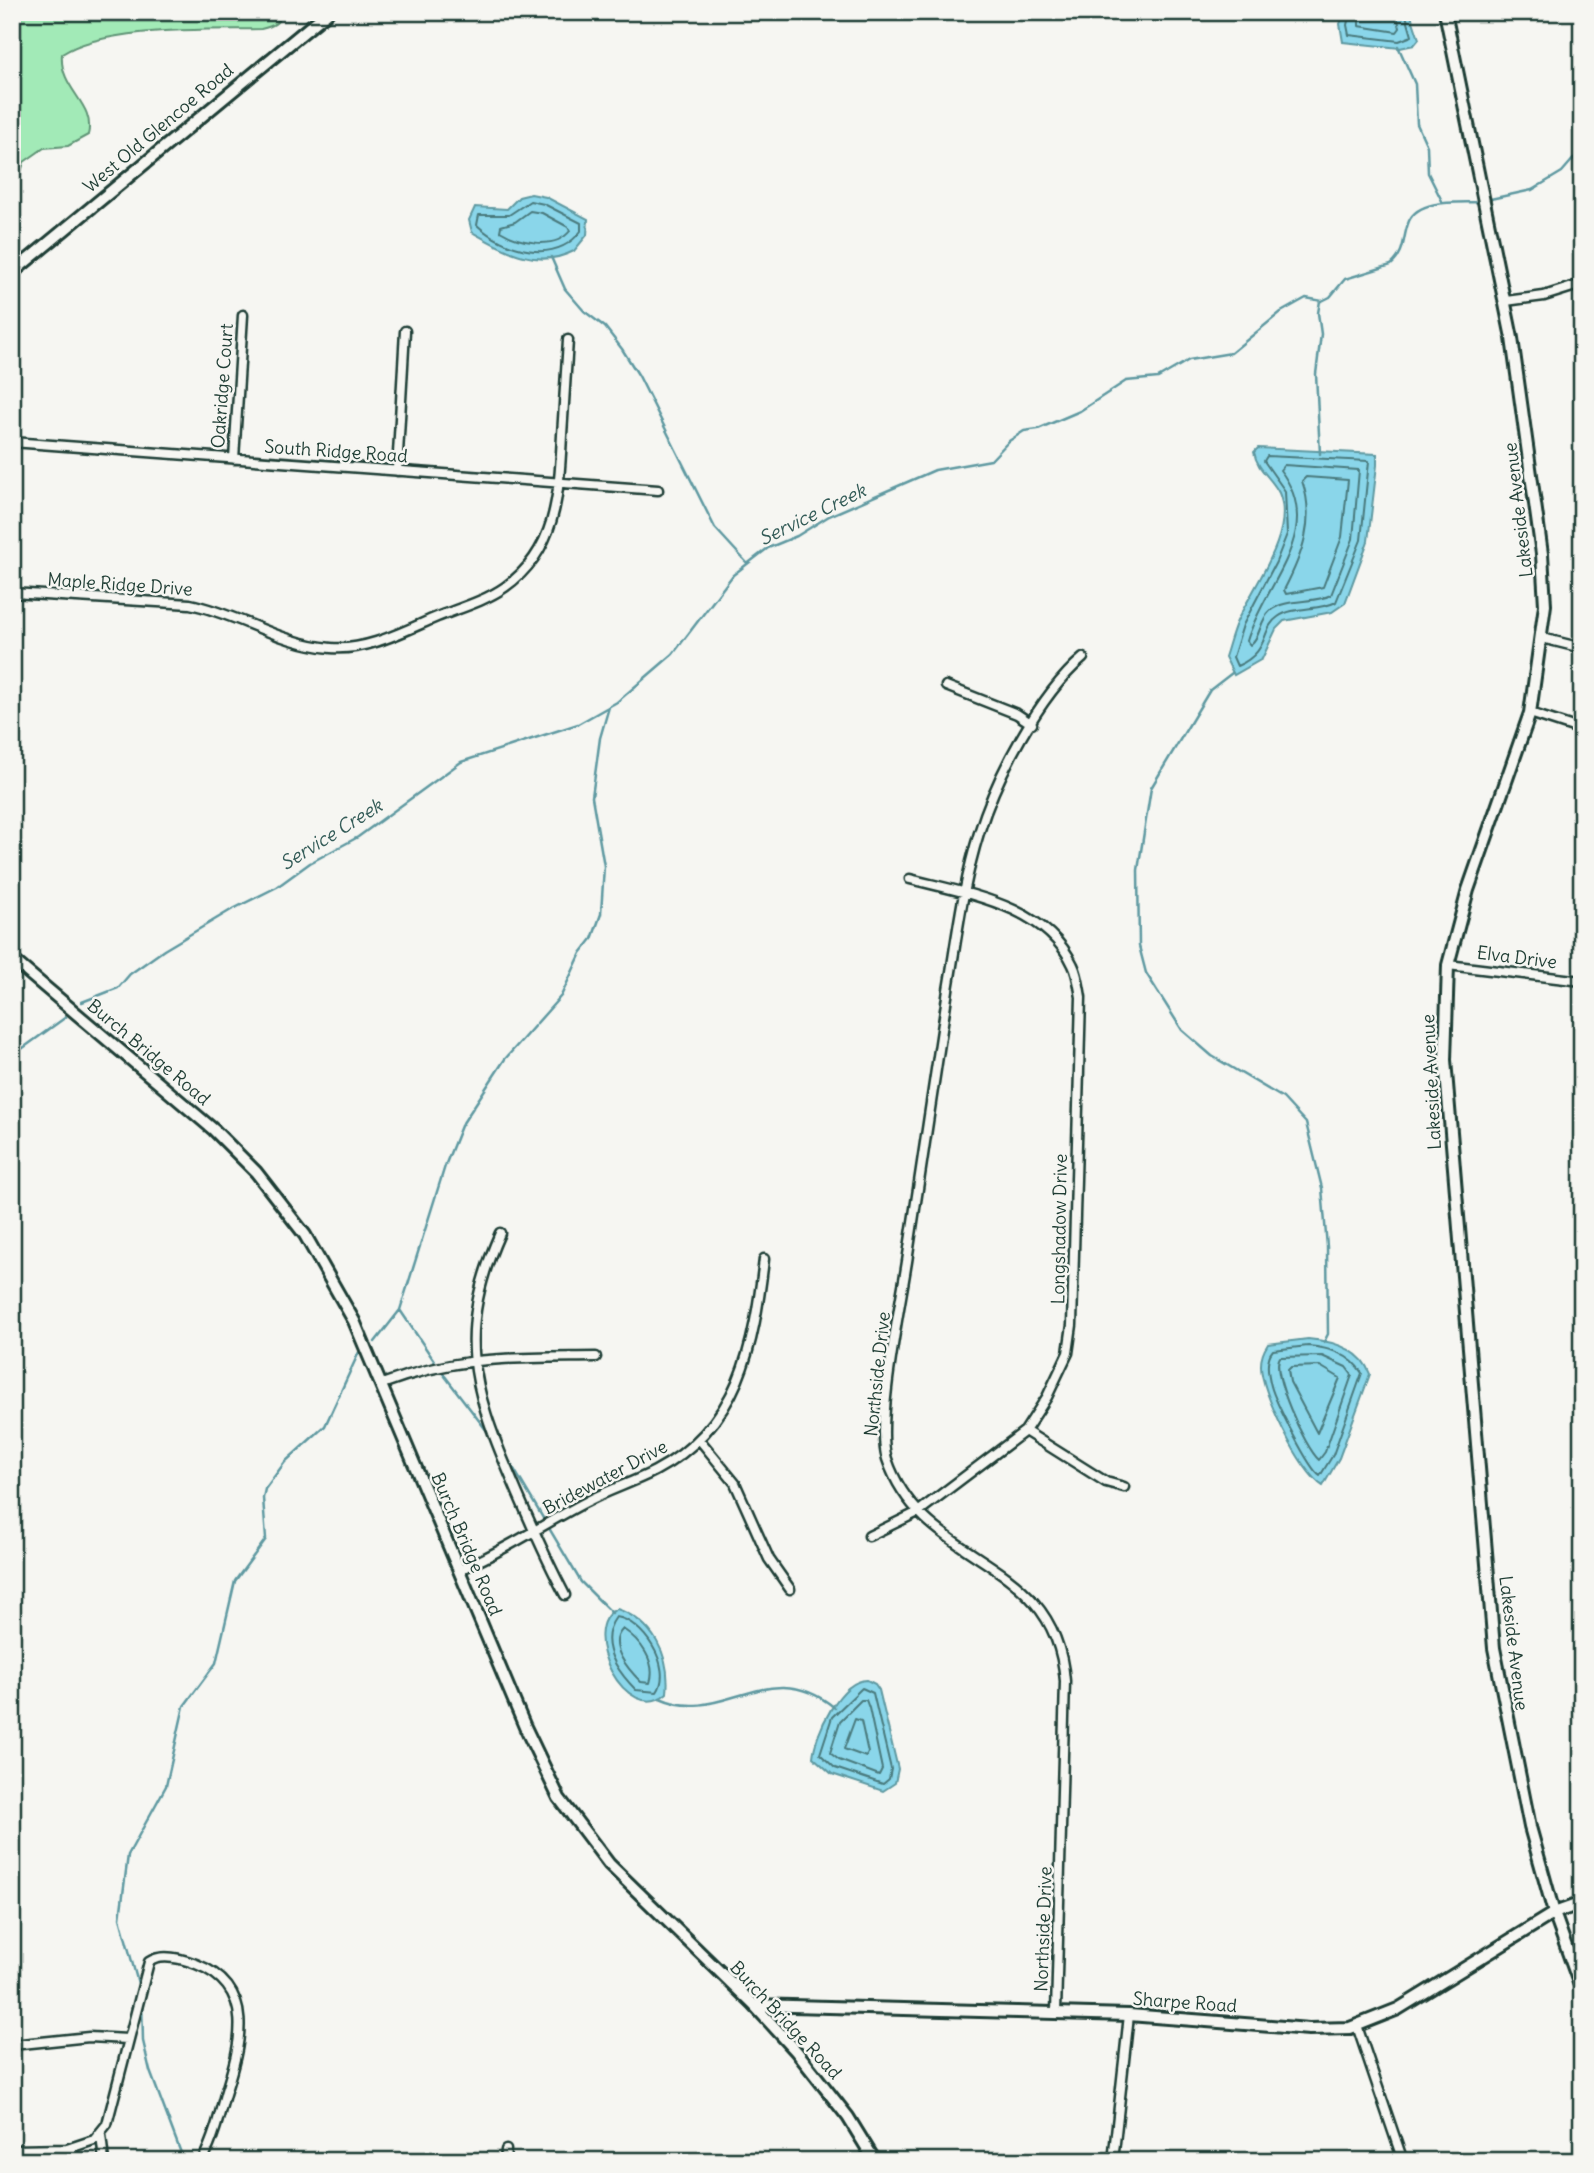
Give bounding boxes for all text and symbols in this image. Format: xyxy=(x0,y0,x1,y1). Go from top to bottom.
street label: West Old Glencoe Road xyxy=(78,58,238,198)
street label: Oakridge Court xyxy=(206,323,238,449)
street label: South Ridge Road xyxy=(264,435,409,468)
street label: Lakeside Avenue xyxy=(1498,441,1538,579)
water label: Service Creek xyxy=(755,477,871,550)
street label: Maple Ridge Drive xyxy=(47,567,193,601)
water label: Service Creek xyxy=(276,792,388,875)
street label: Elva Drive xyxy=(1476,941,1558,973)
street label: Burch Bridge Road xyxy=(83,994,215,1110)
street label: Lakeside Avenue xyxy=(1416,1014,1446,1150)
street label: Longshadow Drive xyxy=(1046,1153,1072,1305)
street label: Northside Drive xyxy=(859,1310,895,1438)
street label: Bridewater Drive xyxy=(539,1435,671,1519)
street label: Burch Bridge Road xyxy=(426,1469,508,1619)
street label: Lakeside Avenue xyxy=(1494,1574,1534,1712)
street label: Northside Drive xyxy=(1029,1866,1057,1992)
street label: Burch Bridge Road xyxy=(725,1956,847,2084)
street label: Sharpe Road xyxy=(1132,1987,1238,2017)

